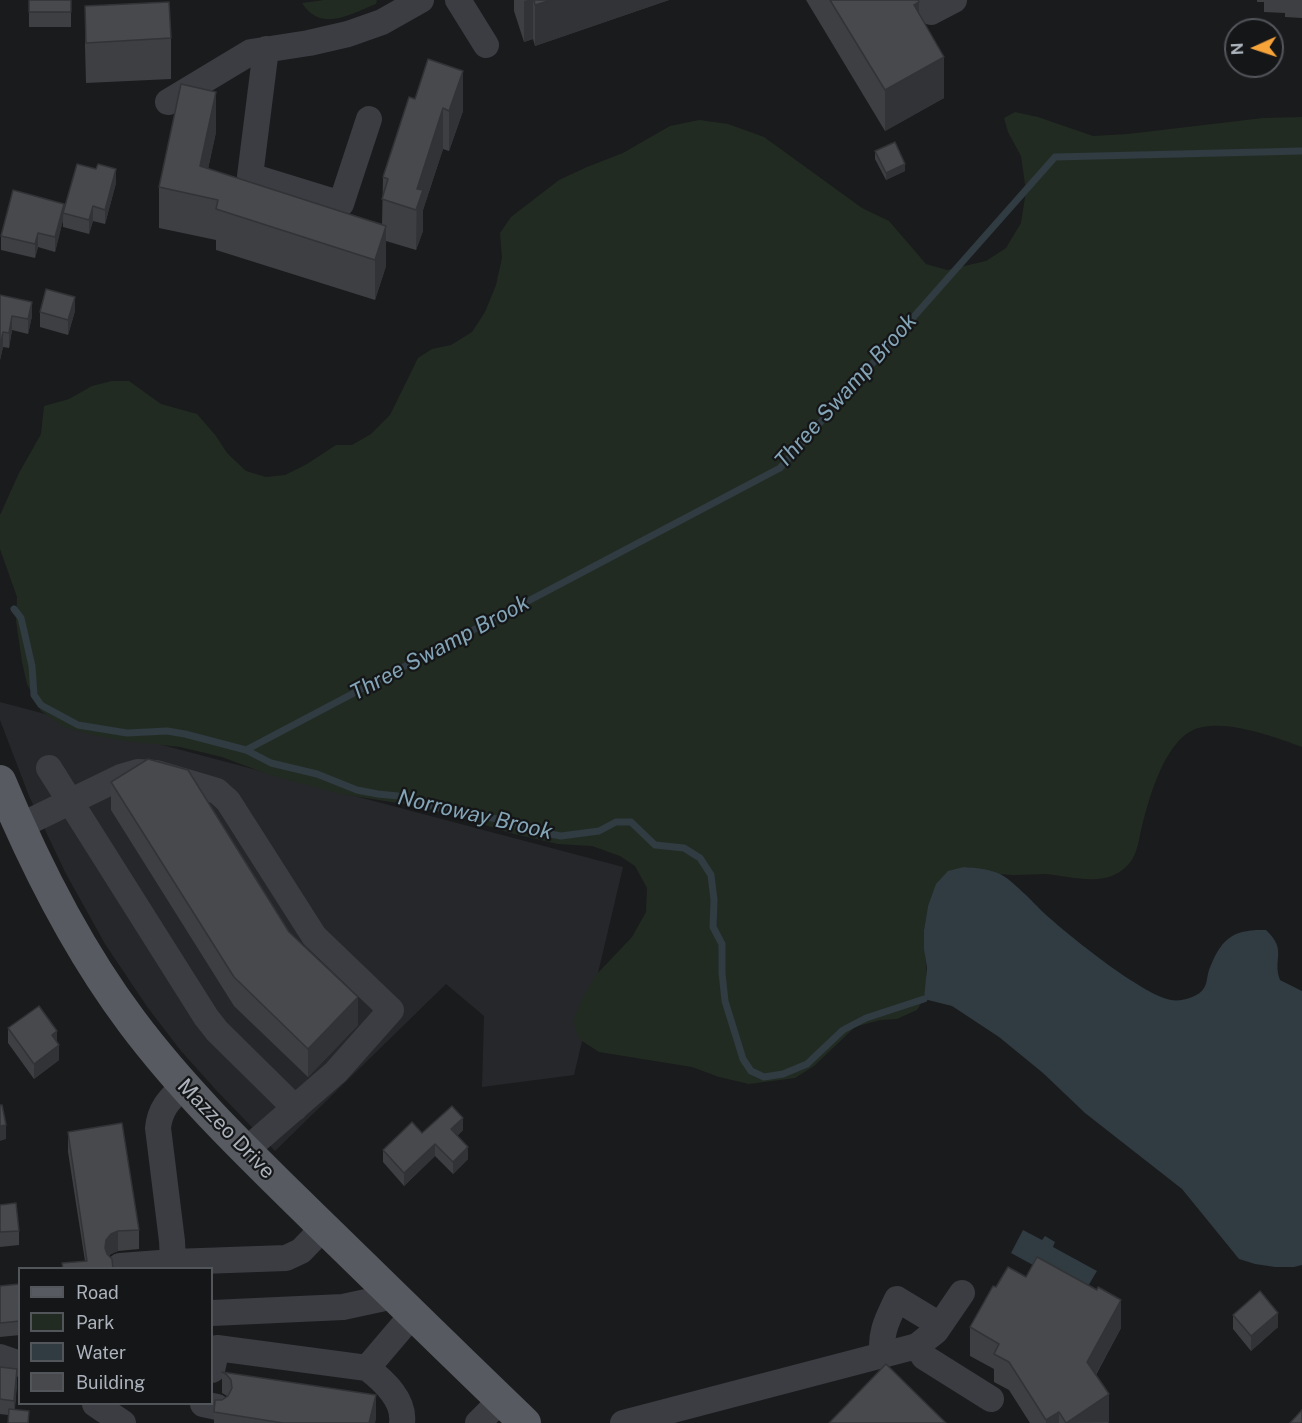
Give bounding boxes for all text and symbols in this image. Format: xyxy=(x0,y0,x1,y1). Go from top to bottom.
north arrow xyxy=(1224,18,1284,78)
text: N xyxy=(1228,42,1247,56)
water label: Three Swamp Brook xyxy=(770,308,922,474)
water label: Three Swamp Brook xyxy=(346,590,534,706)
water label: Norroway Brook xyxy=(395,784,555,846)
street label: Mazzeo Drive xyxy=(172,1074,280,1184)
legend xyxy=(18,1267,213,1405)
text: Road xyxy=(76,1282,119,1303)
text: Park xyxy=(76,1312,114,1333)
text: Water xyxy=(76,1342,126,1363)
text: Building xyxy=(76,1372,145,1393)

